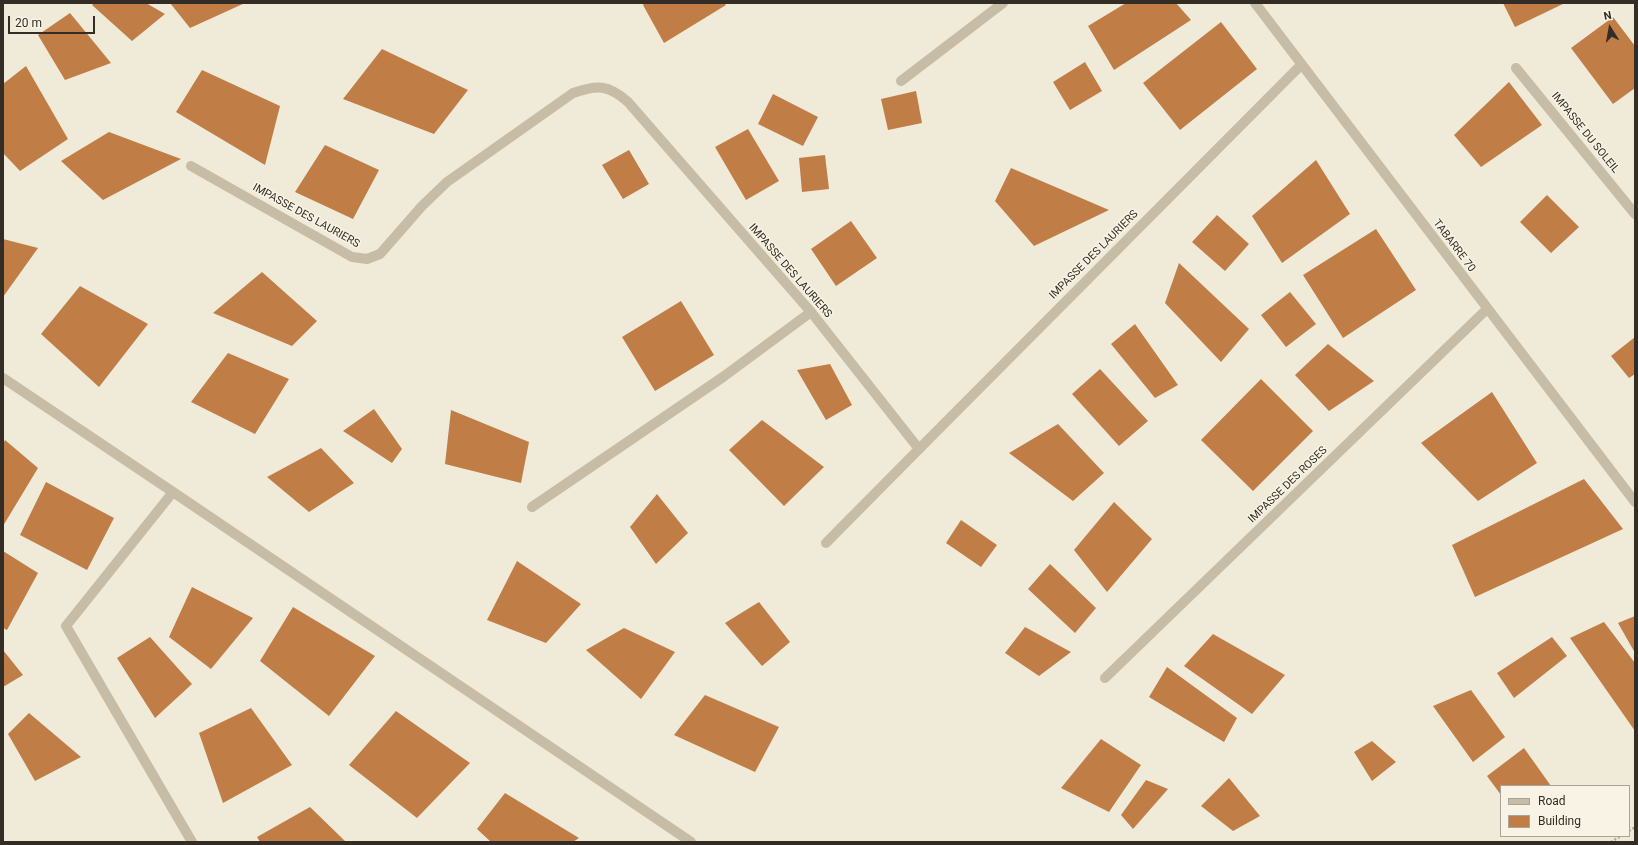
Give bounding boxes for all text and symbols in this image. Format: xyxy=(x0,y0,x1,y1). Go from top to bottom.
scale bar xyxy=(10,8,97,34)
north arrow xyxy=(1590,8,1630,48)
text: N xyxy=(1603,9,1613,23)
text: 20 m xyxy=(15,16,42,30)
street label: IMPASSE DU SOLEIL xyxy=(1548,90,1622,176)
street label: IMPASSE DES LAURIERS xyxy=(250,181,362,251)
street label: IMPASSE DES LAURIERS xyxy=(1047,208,1141,302)
street label: TABARRE 70 xyxy=(1430,217,1478,275)
street label: IMPASSE DES LAURIERS xyxy=(746,221,834,321)
street label: IMPASSE DES ROSES xyxy=(1246,444,1330,526)
legend xyxy=(1500,785,1630,837)
text: Road xyxy=(1538,794,1566,808)
text: Building xyxy=(1538,814,1581,828)

